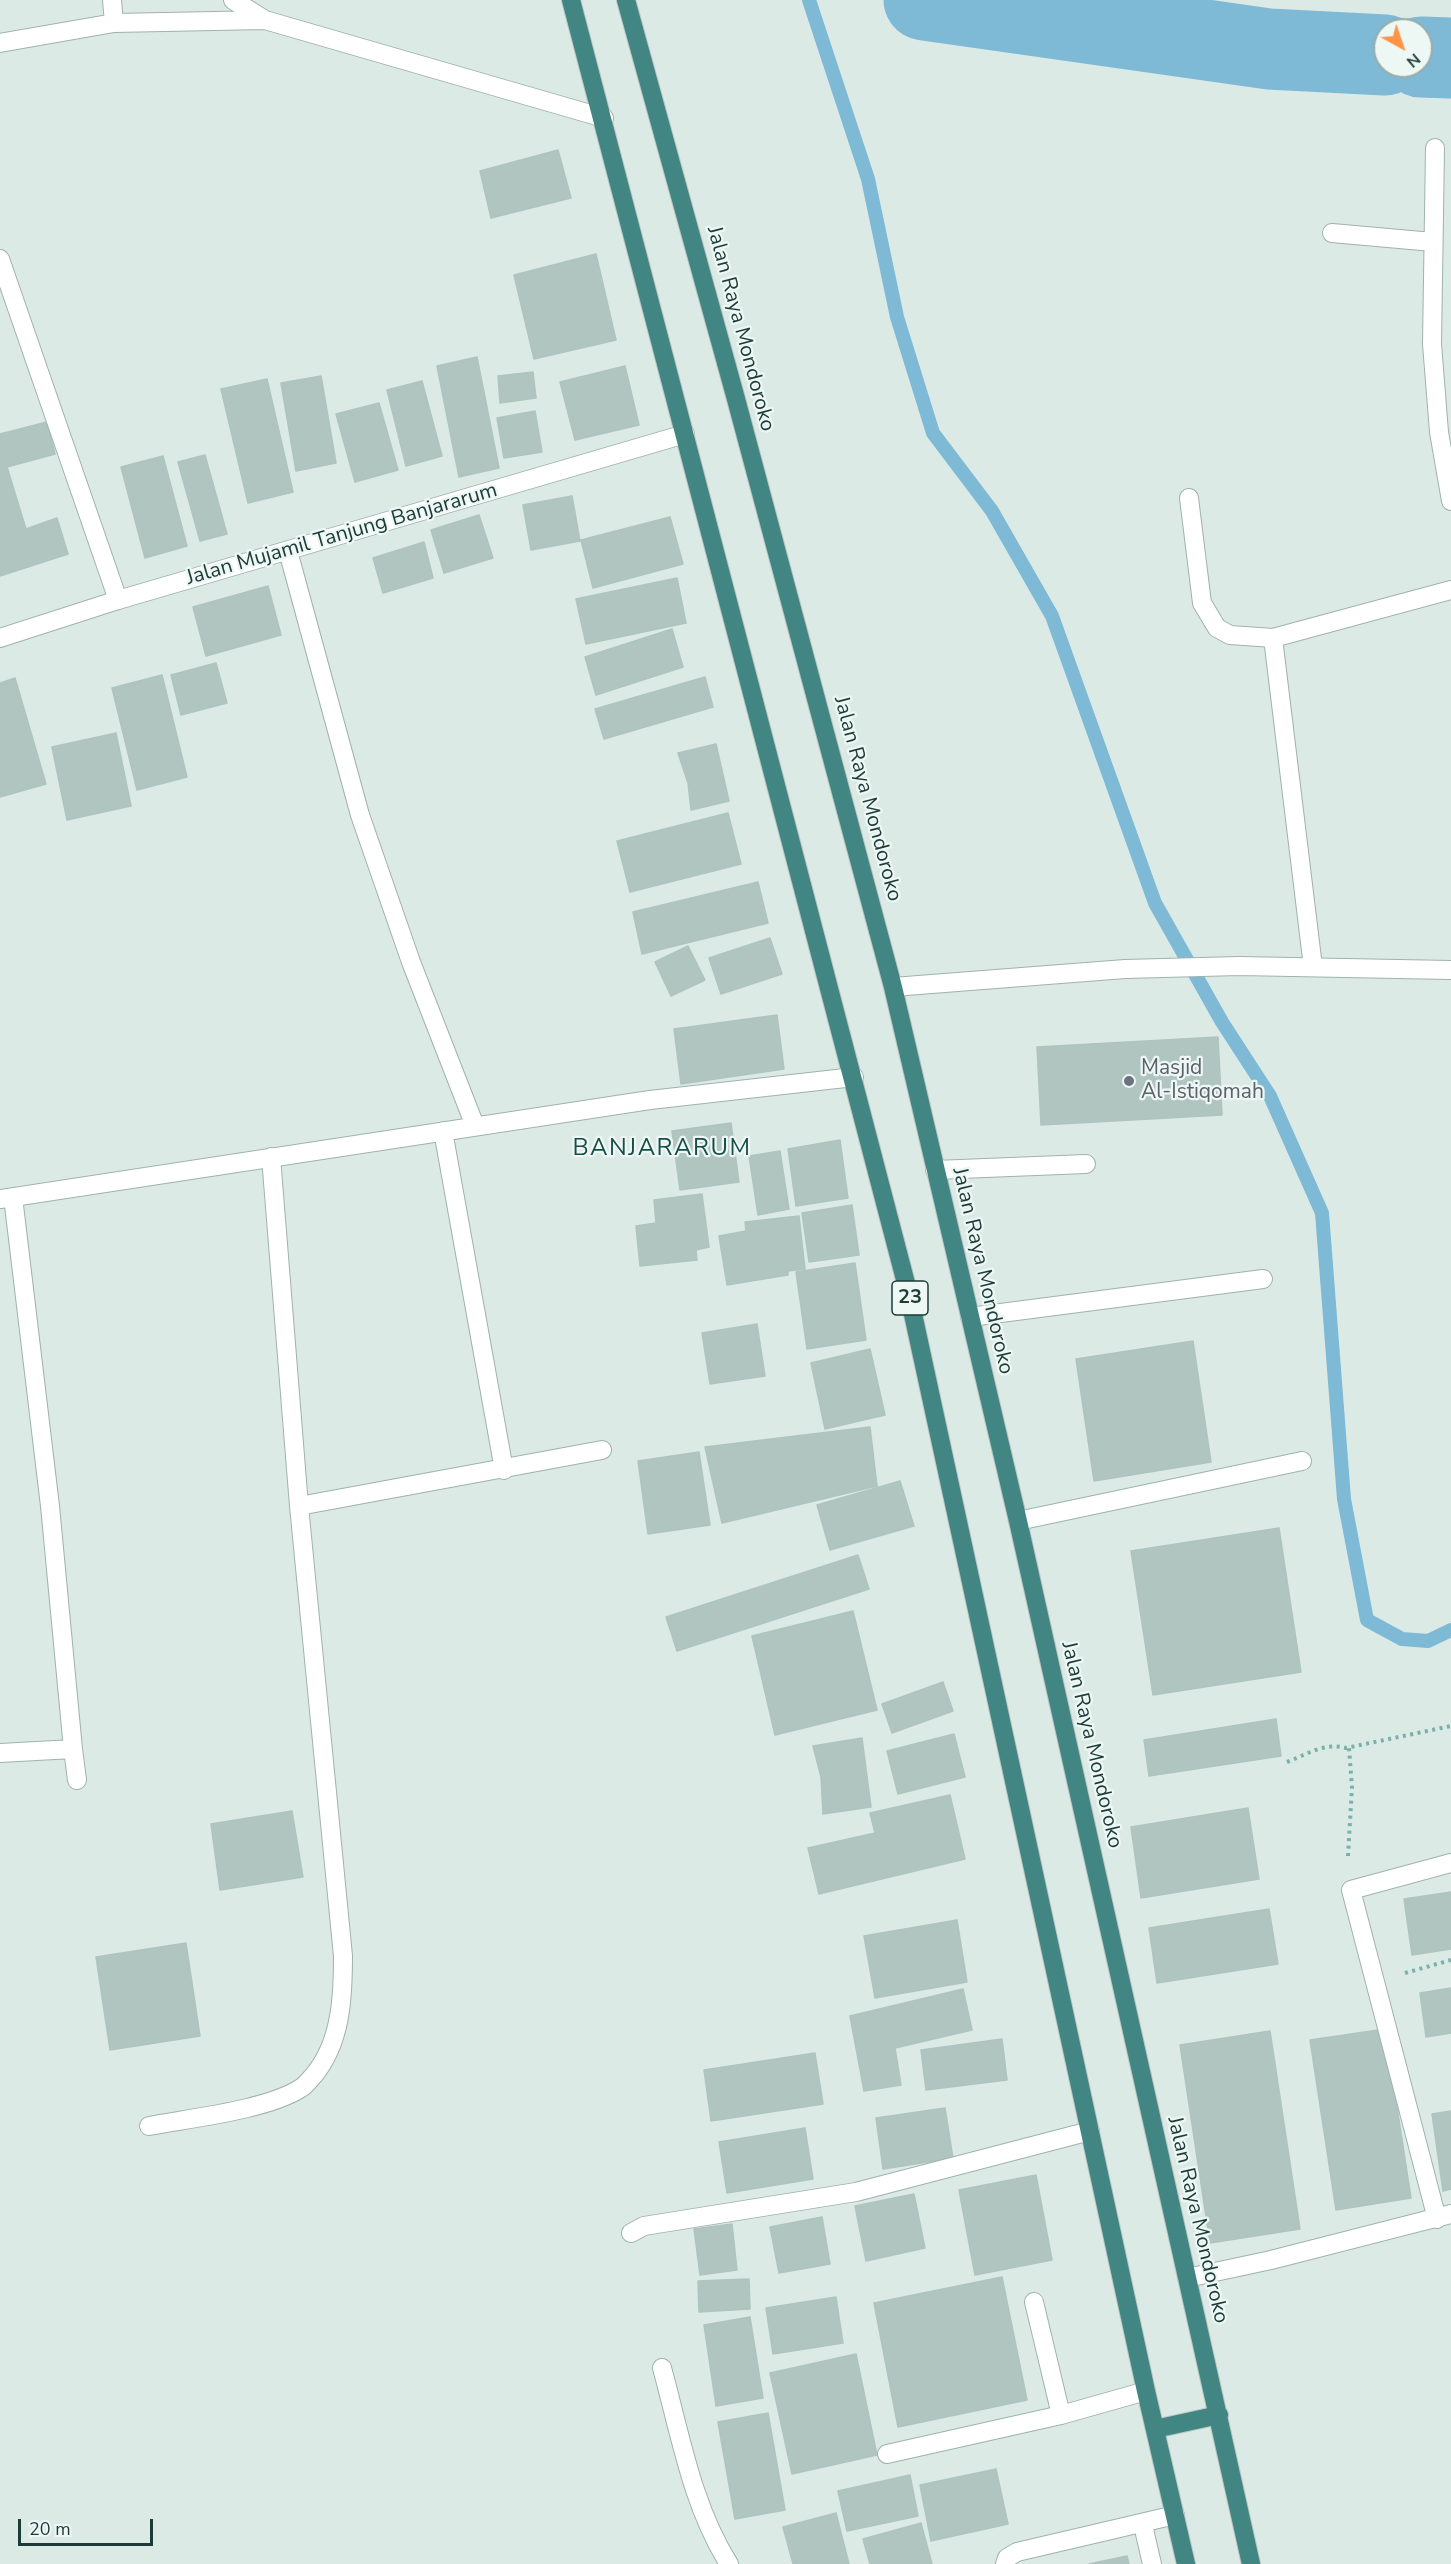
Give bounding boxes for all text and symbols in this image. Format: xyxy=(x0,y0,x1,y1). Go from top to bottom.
north arrow xyxy=(1373,18,1433,78)
text: N xyxy=(1402,48,1425,73)
street label: Jalan Raya Mondoroko xyxy=(700,224,780,434)
street label: Jalan Mujamil Tanjung Banjararum xyxy=(184,478,500,592)
street label: Jalan Raya Mondoroko xyxy=(827,694,907,904)
place label: Masjid Al-Istiqomah xyxy=(1141,1056,1264,1106)
marker: Masjid Al-Istiqomah xyxy=(1122,1074,1136,1088)
district label: BANJARARUM xyxy=(573,1135,751,1163)
street label: Jalan Raya Mondoroko xyxy=(946,1165,1018,1377)
road number: 23 xyxy=(892,1281,928,1315)
street label: Jalan Raya Mondoroko xyxy=(1055,1639,1127,1851)
street label: Jalan Raya Mondoroko xyxy=(1161,2114,1233,2326)
scale bar xyxy=(21,2507,156,2545)
text: 20 m xyxy=(29,2517,71,2541)

